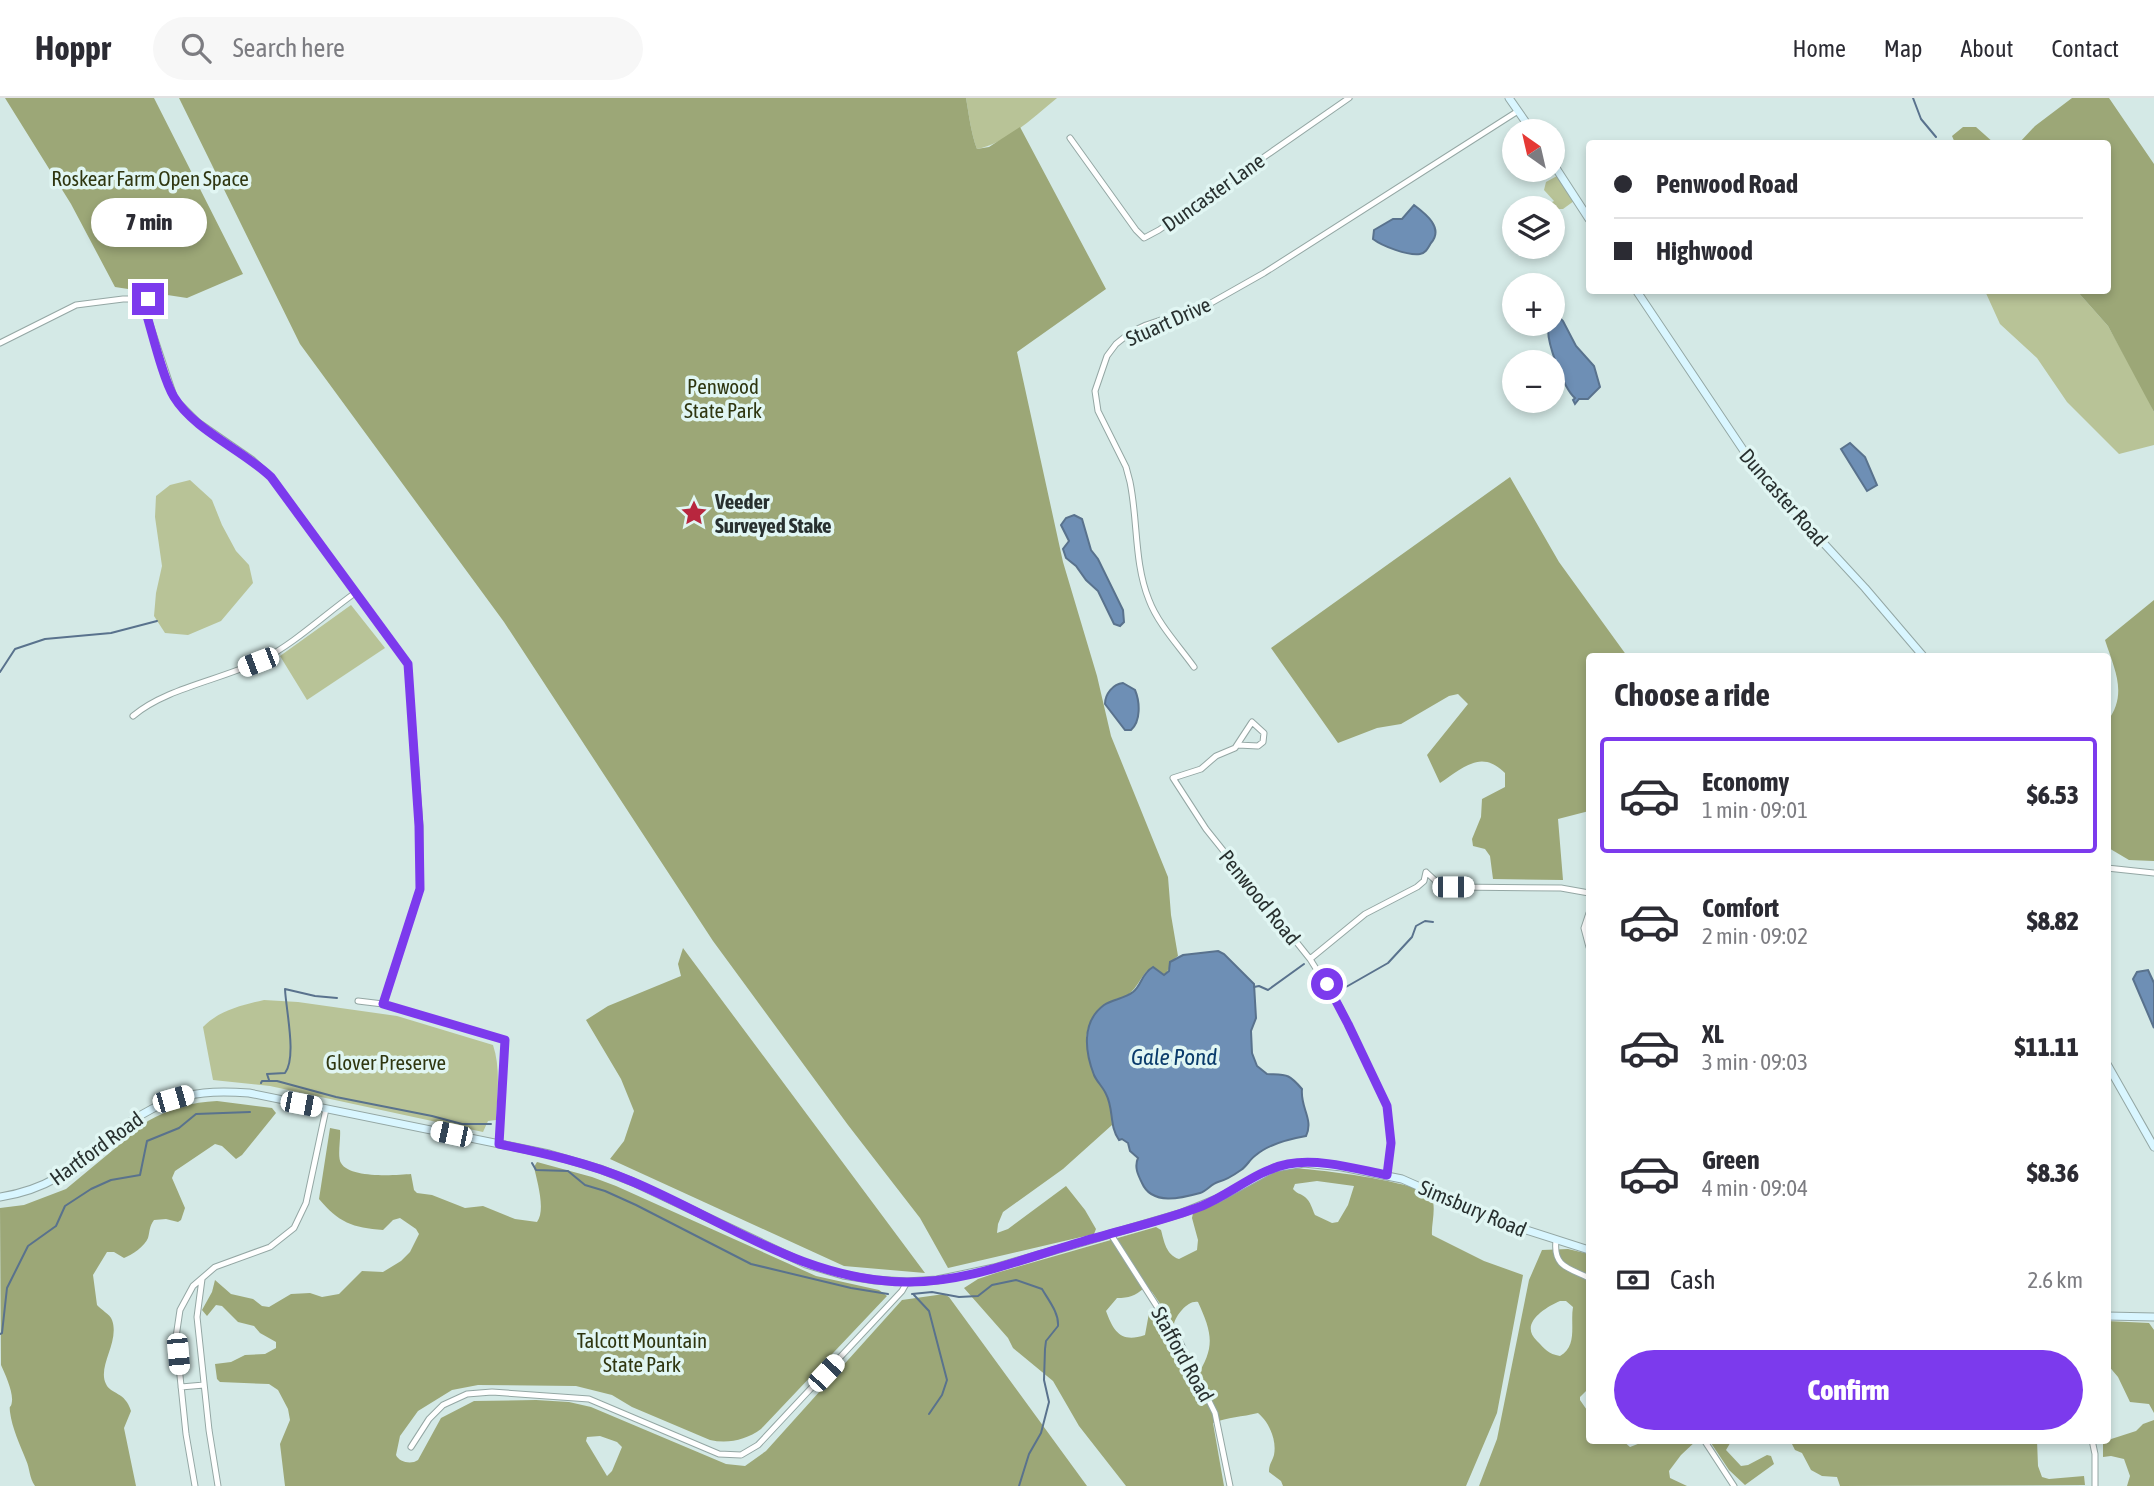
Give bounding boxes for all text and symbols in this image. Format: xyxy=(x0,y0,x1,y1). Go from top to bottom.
search box xyxy=(153,17,643,80)
text: Hoppr xyxy=(35,29,111,67)
icon: search xyxy=(177,29,215,67)
text: Search here xyxy=(233,33,345,63)
text: Home xyxy=(1792,35,1846,62)
text: Map xyxy=(1884,35,1922,62)
text: About xyxy=(1960,35,2013,62)
text: Contact xyxy=(2051,35,2119,62)
north arrow xyxy=(1502,119,1564,182)
map controls xyxy=(1502,119,1565,413)
street label: Duncaster Lane xyxy=(1157,148,1269,236)
park label: Roskear Farm Open Space xyxy=(51,166,249,190)
text: Penwood Road xyxy=(1656,169,1798,199)
button: layers xyxy=(1502,196,1565,259)
callout: 7 min xyxy=(90,198,206,246)
text: 7 min xyxy=(126,209,172,235)
text: Highwood xyxy=(1656,236,1753,266)
button: + xyxy=(1502,273,1565,336)
route end xyxy=(132,283,164,315)
street label: Stuart Drive xyxy=(1122,292,1214,350)
button: − xyxy=(1502,350,1565,413)
park label: Penwood State Park xyxy=(684,374,762,422)
street label: Duncaster Road xyxy=(1735,443,1833,551)
place label: Veeder Surveyed Stake xyxy=(714,489,832,537)
place icon: Veeder Surveyed Stake xyxy=(679,498,709,528)
car xyxy=(235,645,282,679)
text: Choose a ride xyxy=(1614,676,1770,713)
icon: car xyxy=(1618,764,1681,827)
text: Economy xyxy=(1702,767,1789,797)
text: $6.53 xyxy=(2027,780,2079,810)
text: 1 min · 09:01 xyxy=(1702,797,1808,823)
street label: Penwood Road xyxy=(1215,845,1305,949)
car xyxy=(1433,877,1475,898)
icon: car xyxy=(1618,890,1681,953)
text: Comfort xyxy=(1702,893,1779,923)
text: $8.82 xyxy=(2027,906,2079,936)
text: 2 min · 09:02 xyxy=(1702,923,1808,949)
route start xyxy=(1311,968,1343,1000)
icon: car xyxy=(1618,1016,1681,1079)
text: XL xyxy=(1702,1019,1724,1049)
text: $11.11 xyxy=(2015,1032,2079,1062)
water label: Gale Pond xyxy=(1131,1044,1217,1070)
text: 3 min · 09:03 xyxy=(1702,1049,1808,1075)
park label: Glover Preserve xyxy=(326,1050,446,1074)
car xyxy=(150,1083,197,1115)
car xyxy=(279,1090,324,1118)
street label: Hartford Road xyxy=(45,1106,147,1190)
car xyxy=(429,1119,474,1149)
icon: car xyxy=(1618,1142,1681,1205)
text: Green xyxy=(1702,1145,1760,1175)
text: $8.36 xyxy=(2027,1158,2079,1188)
street label: Simsbury Road xyxy=(1416,1175,1530,1241)
text: 4 min · 09:04 xyxy=(1702,1175,1808,1201)
icon: cash xyxy=(1614,1261,1652,1299)
text: Cash xyxy=(1670,1265,1716,1295)
text: 2.6 km xyxy=(2027,1267,2083,1293)
street label: Stafford Road xyxy=(1147,1302,1219,1406)
park label: Talcott Mountain State Park xyxy=(577,1328,707,1376)
car xyxy=(166,1332,191,1376)
car xyxy=(804,1350,849,1396)
button: Confirm xyxy=(1614,1350,2083,1430)

